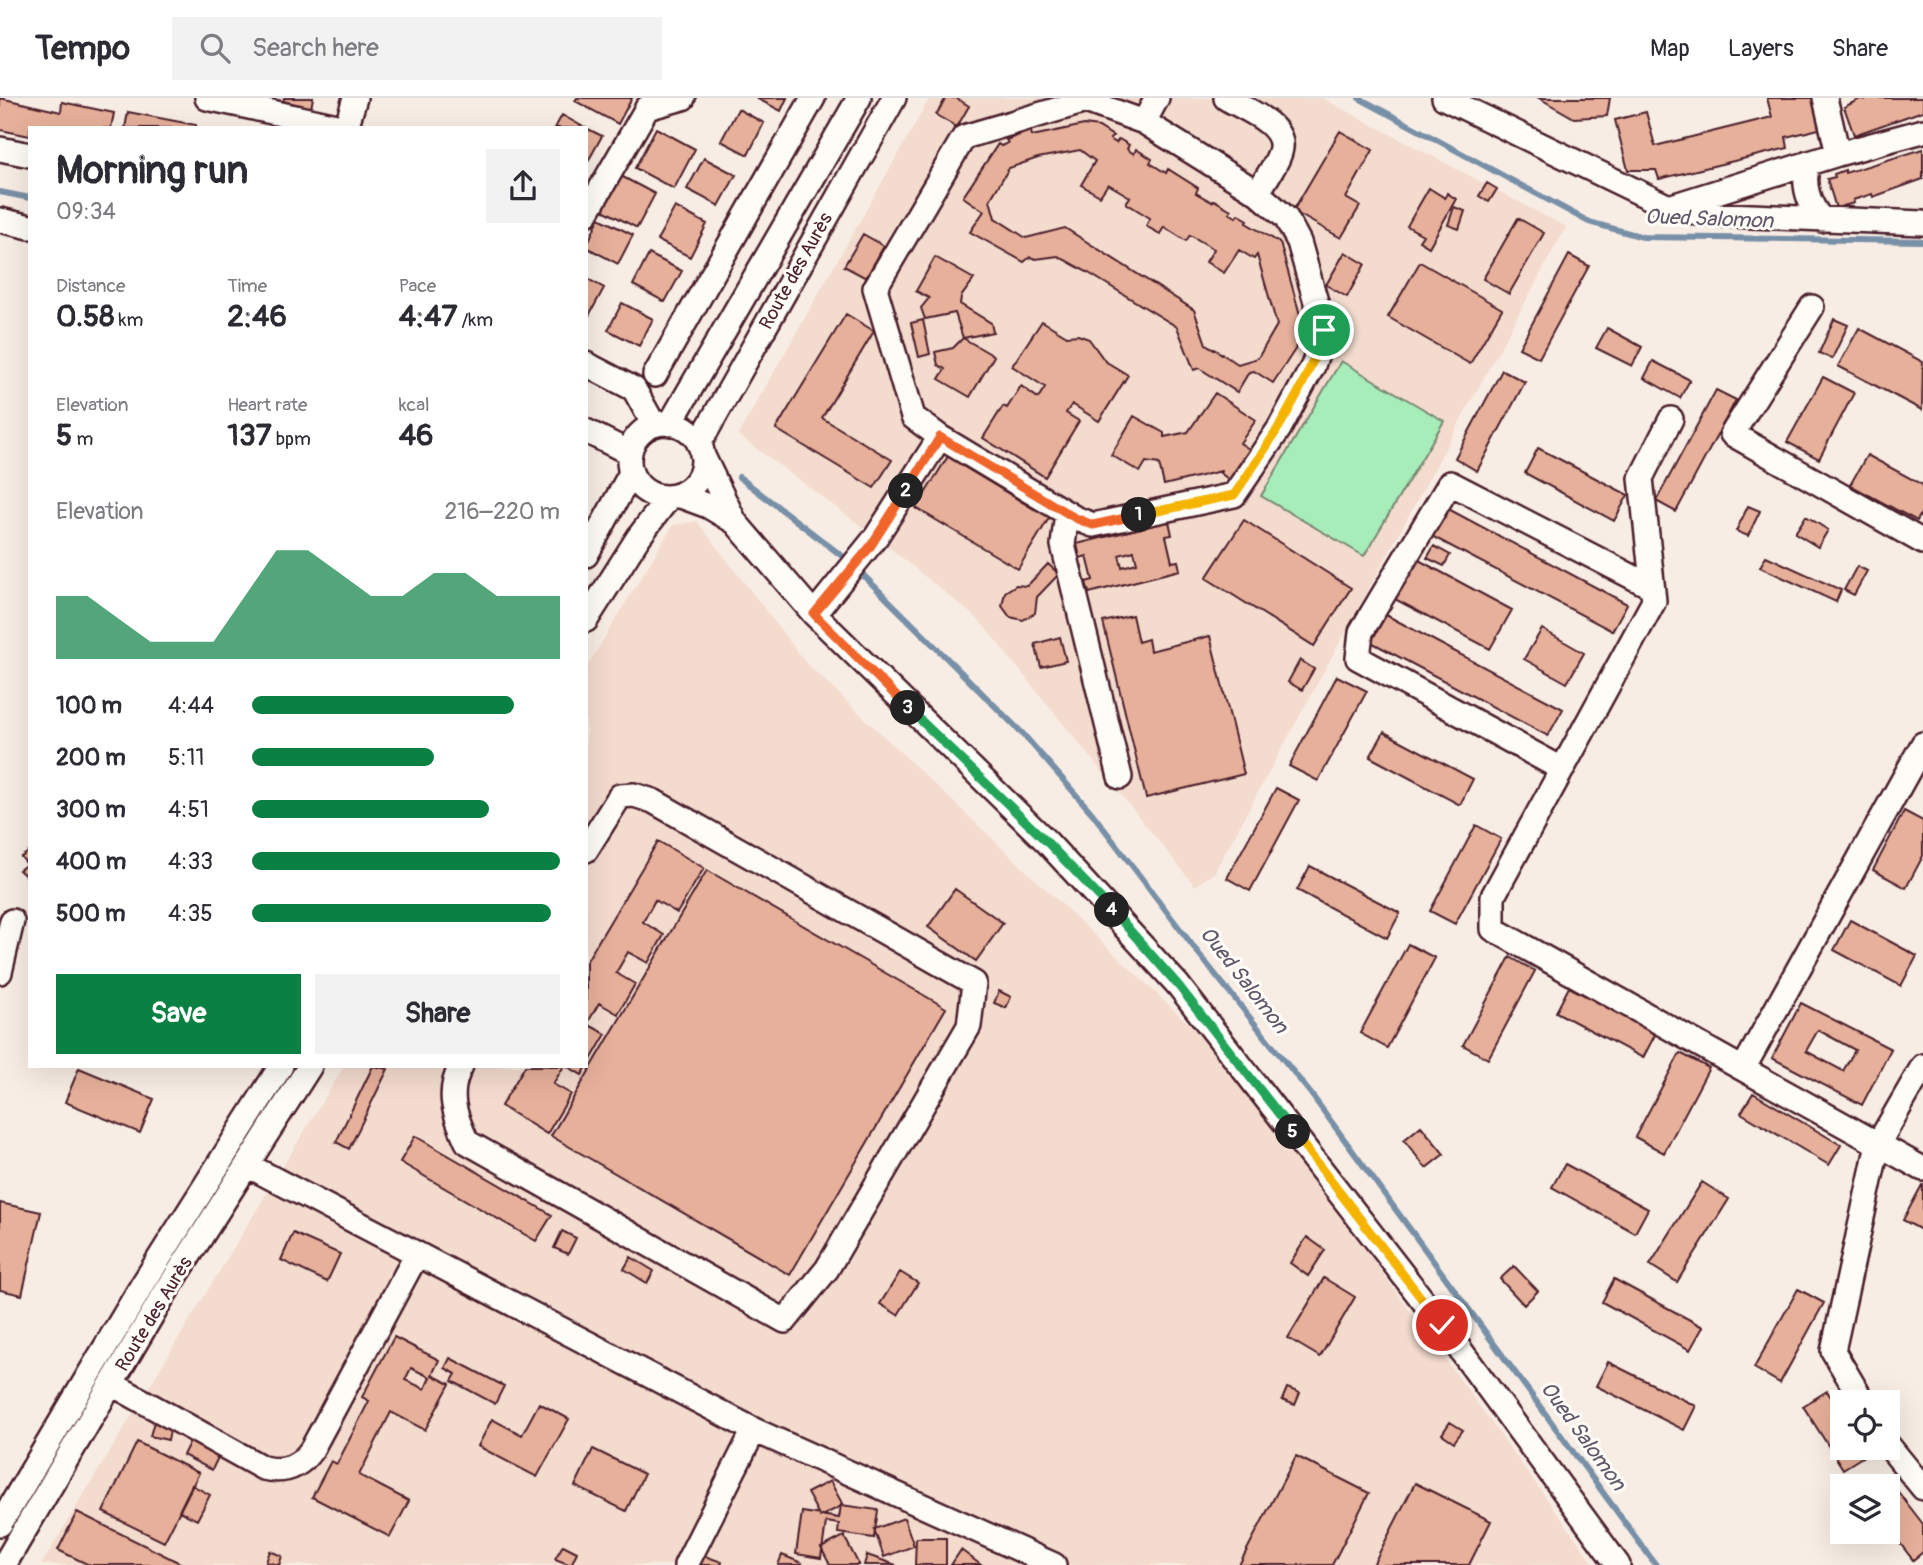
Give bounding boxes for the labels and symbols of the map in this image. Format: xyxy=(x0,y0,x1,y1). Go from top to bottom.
water label: Oued Salomon xyxy=(1644,203,1775,235)
street label: Route des Aurès xyxy=(754,208,838,334)
pin xyxy=(1294,300,1354,360)
pin: 2 xyxy=(888,474,923,508)
pin: 1 xyxy=(1122,498,1156,532)
pin: 3 xyxy=(890,690,926,726)
pin: 4 xyxy=(1094,892,1130,928)
water label: Oued Salomon xyxy=(1194,921,1295,1040)
pin: 5 xyxy=(1276,1114,1310,1150)
street label: Route des Aurès xyxy=(110,1252,198,1376)
pin xyxy=(1412,1295,1472,1355)
water label: Oued Salomon xyxy=(1534,1376,1632,1497)

